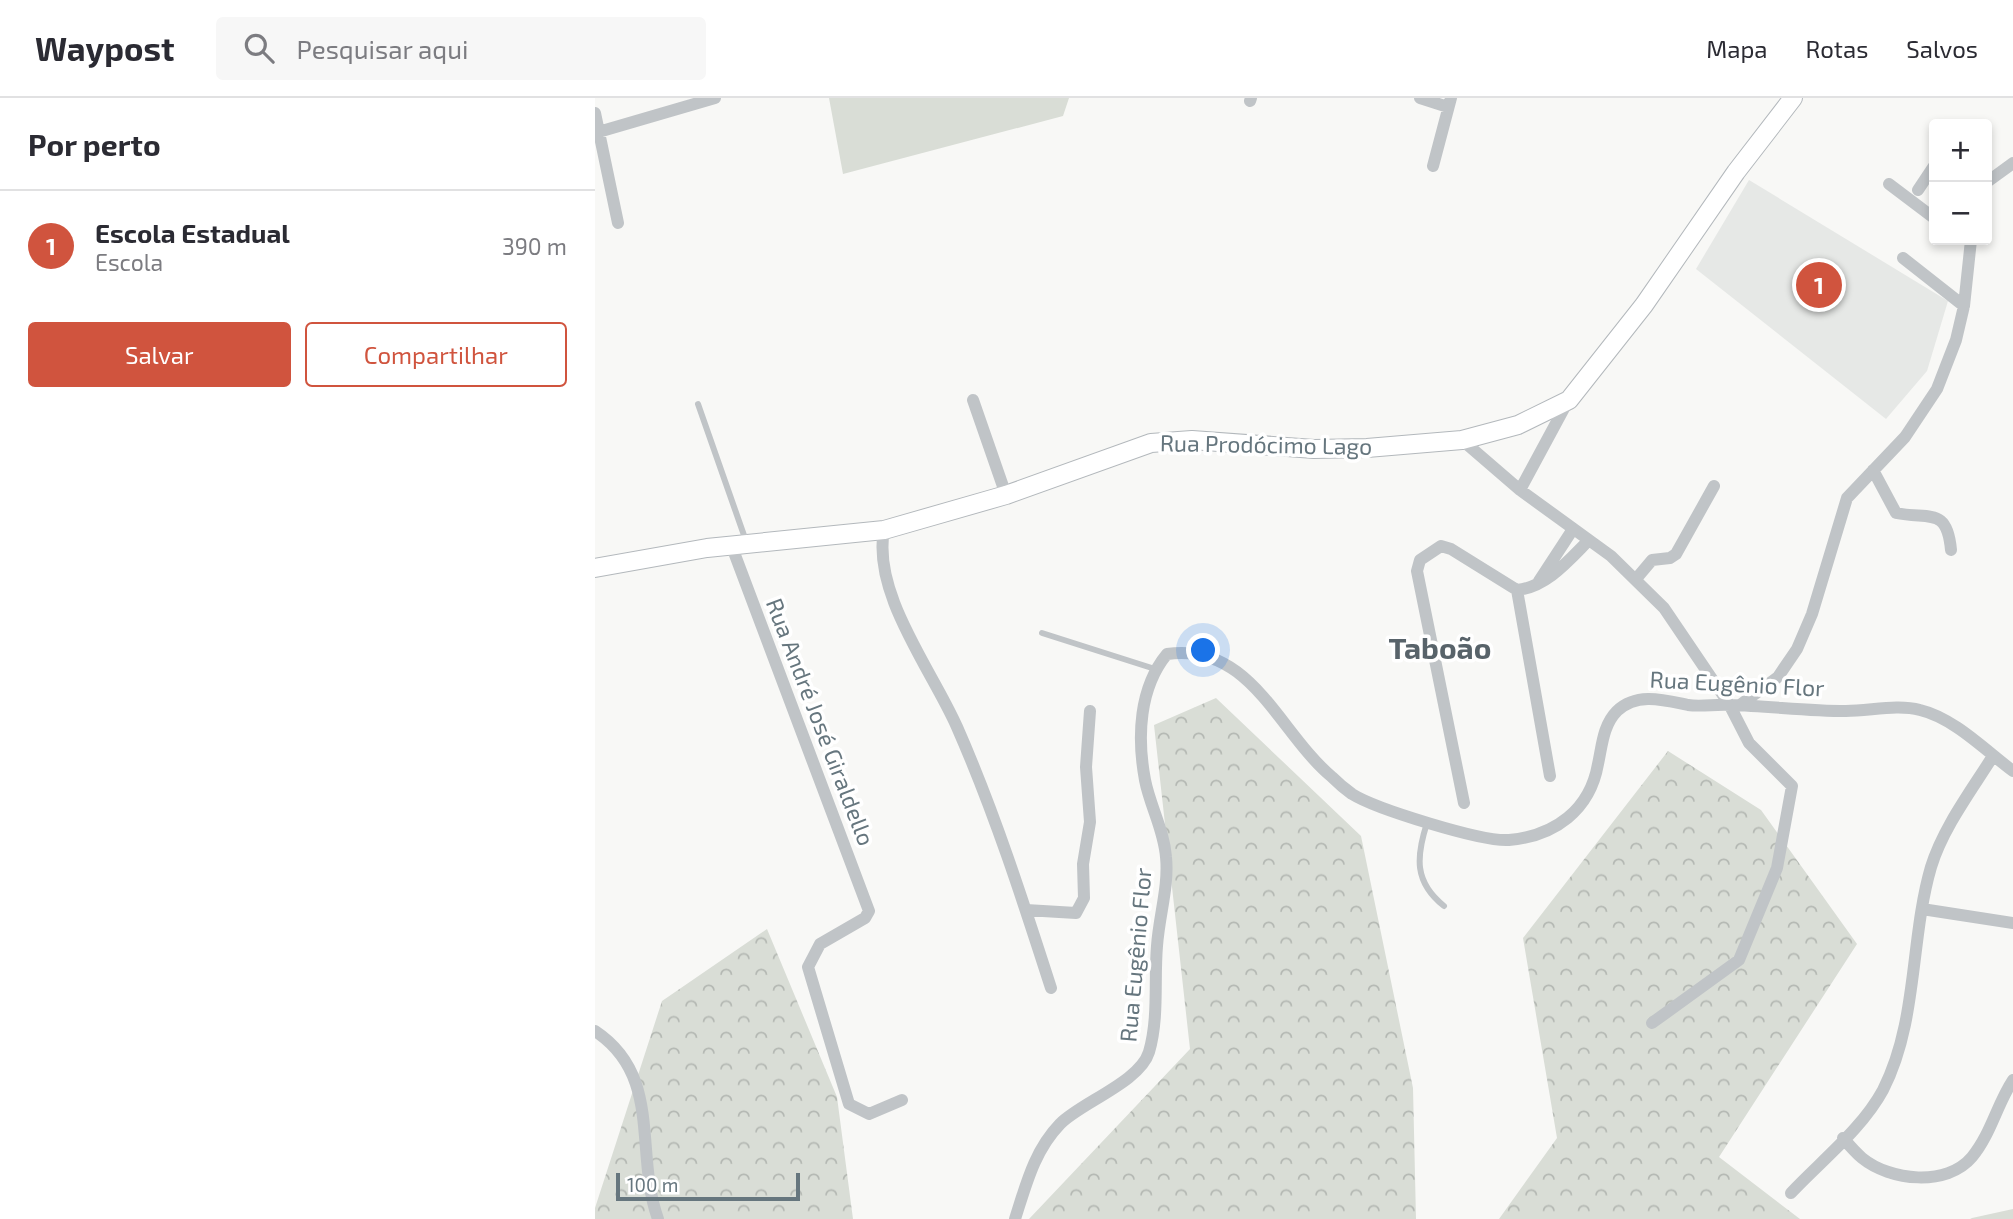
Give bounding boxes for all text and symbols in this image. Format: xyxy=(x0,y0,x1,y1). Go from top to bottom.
search box xyxy=(216,17,706,80)
text: Waypost xyxy=(35,28,174,68)
icon: search xyxy=(240,29,278,67)
text: Pesquisar aqui xyxy=(296,33,468,64)
text: Mapa xyxy=(1706,34,1768,63)
text: Rotas xyxy=(1806,34,1868,63)
text: Salvos xyxy=(1906,34,1978,63)
map controls xyxy=(1929,119,1992,245)
button: + xyxy=(1929,119,1992,182)
text: Por perto xyxy=(28,126,161,162)
button: − xyxy=(1929,182,1992,245)
text: Escola Estadual xyxy=(95,217,290,248)
text: 1 xyxy=(46,232,56,260)
text: 390 m xyxy=(502,232,567,260)
text: Escola xyxy=(95,248,163,276)
pin: 1 xyxy=(1796,259,1842,311)
button: Salvar xyxy=(28,322,291,387)
button: Compartilhar xyxy=(305,322,567,387)
street label: Rua Prodócimo Lago xyxy=(1160,428,1372,460)
street label: Rua André José Giraldello xyxy=(761,594,881,849)
district label: Taboão xyxy=(1389,629,1491,665)
your location xyxy=(1186,633,1220,667)
street label: Rua Eugênio Flor xyxy=(1649,664,1825,702)
street label: Rua Eugênio Flor xyxy=(1113,867,1157,1043)
scale bar xyxy=(616,1170,800,1202)
text: 100 m xyxy=(627,1173,678,1196)

